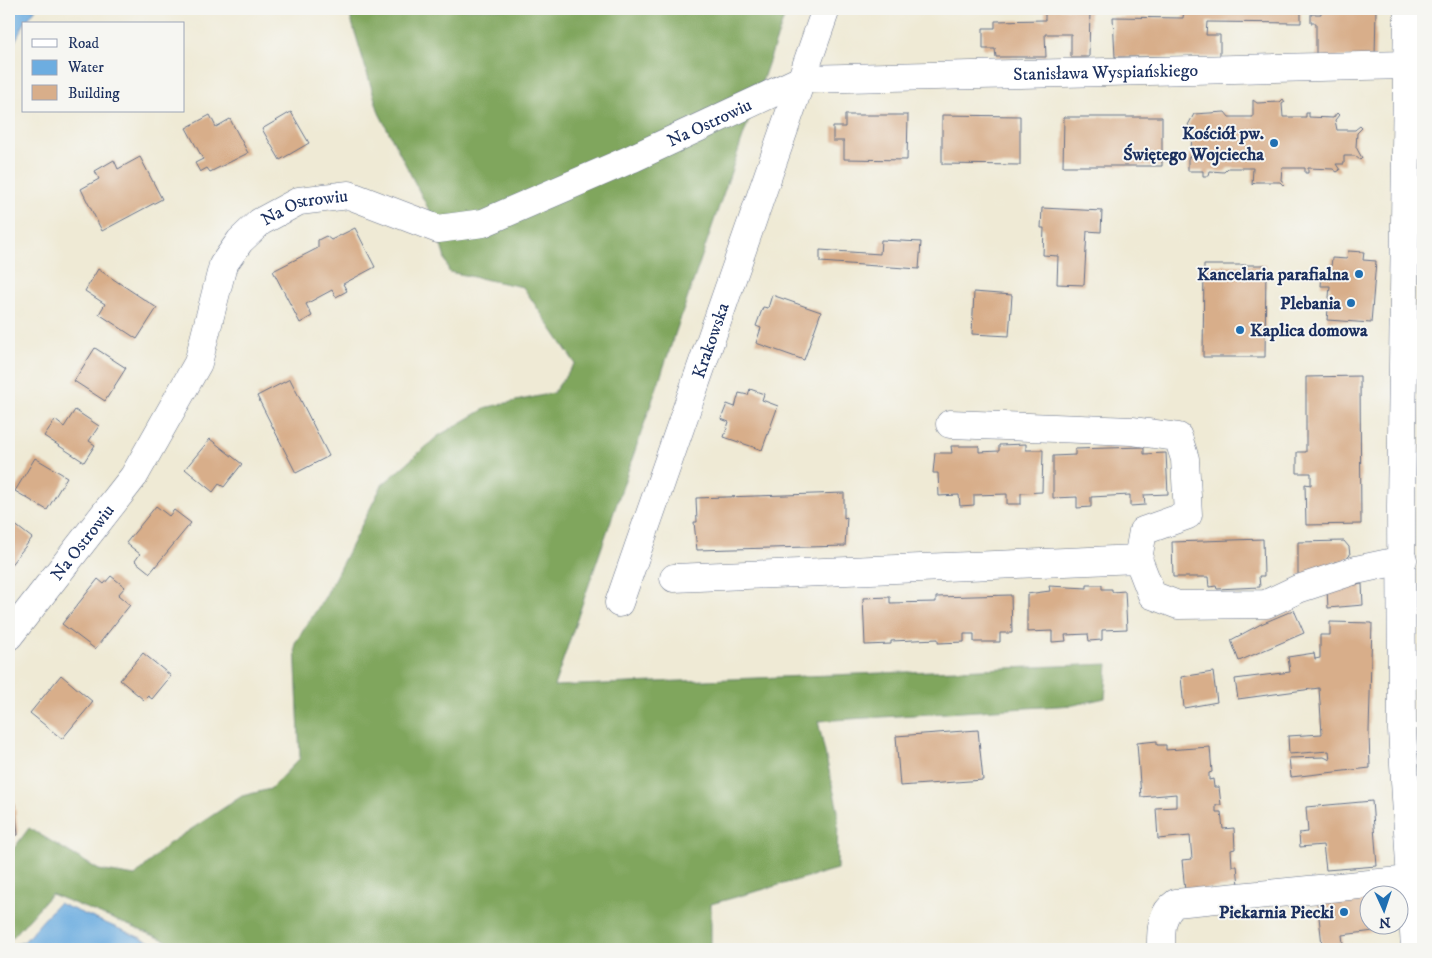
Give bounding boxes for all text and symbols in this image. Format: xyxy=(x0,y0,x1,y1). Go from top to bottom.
legend xyxy=(22,22,185,112)
text: Road xyxy=(68,34,100,53)
text: Water xyxy=(67,58,104,77)
street label: Stanisława Wyspiańskiego xyxy=(1013,60,1199,86)
text: Building xyxy=(68,84,120,103)
street label: Na Ostrowiu xyxy=(664,94,756,153)
place label: Kościół pw. Świętego Wojciecha xyxy=(1123,123,1264,166)
marker: Kościół pw. Świętego Wojciecha xyxy=(1268,137,1280,149)
street label: Na Ostrowiu xyxy=(258,185,349,231)
place label: Kancelaria parafialna xyxy=(1197,264,1349,286)
marker: Kancelaria parafialna xyxy=(1353,268,1365,280)
place label: Plebania xyxy=(1280,293,1341,315)
marker: Plebania xyxy=(1345,297,1357,309)
street label: Krakowska xyxy=(688,300,735,382)
place label: Kaplica domowa xyxy=(1250,320,1368,342)
marker: Kaplica domowa xyxy=(1234,324,1246,336)
street label: Na Ostrowiu xyxy=(46,500,120,585)
north arrow xyxy=(1360,886,1410,936)
place label: Piekarnia Piecki xyxy=(1219,902,1334,924)
marker: Piekarnia Piecki xyxy=(1338,906,1350,918)
text: N xyxy=(1378,913,1391,931)

